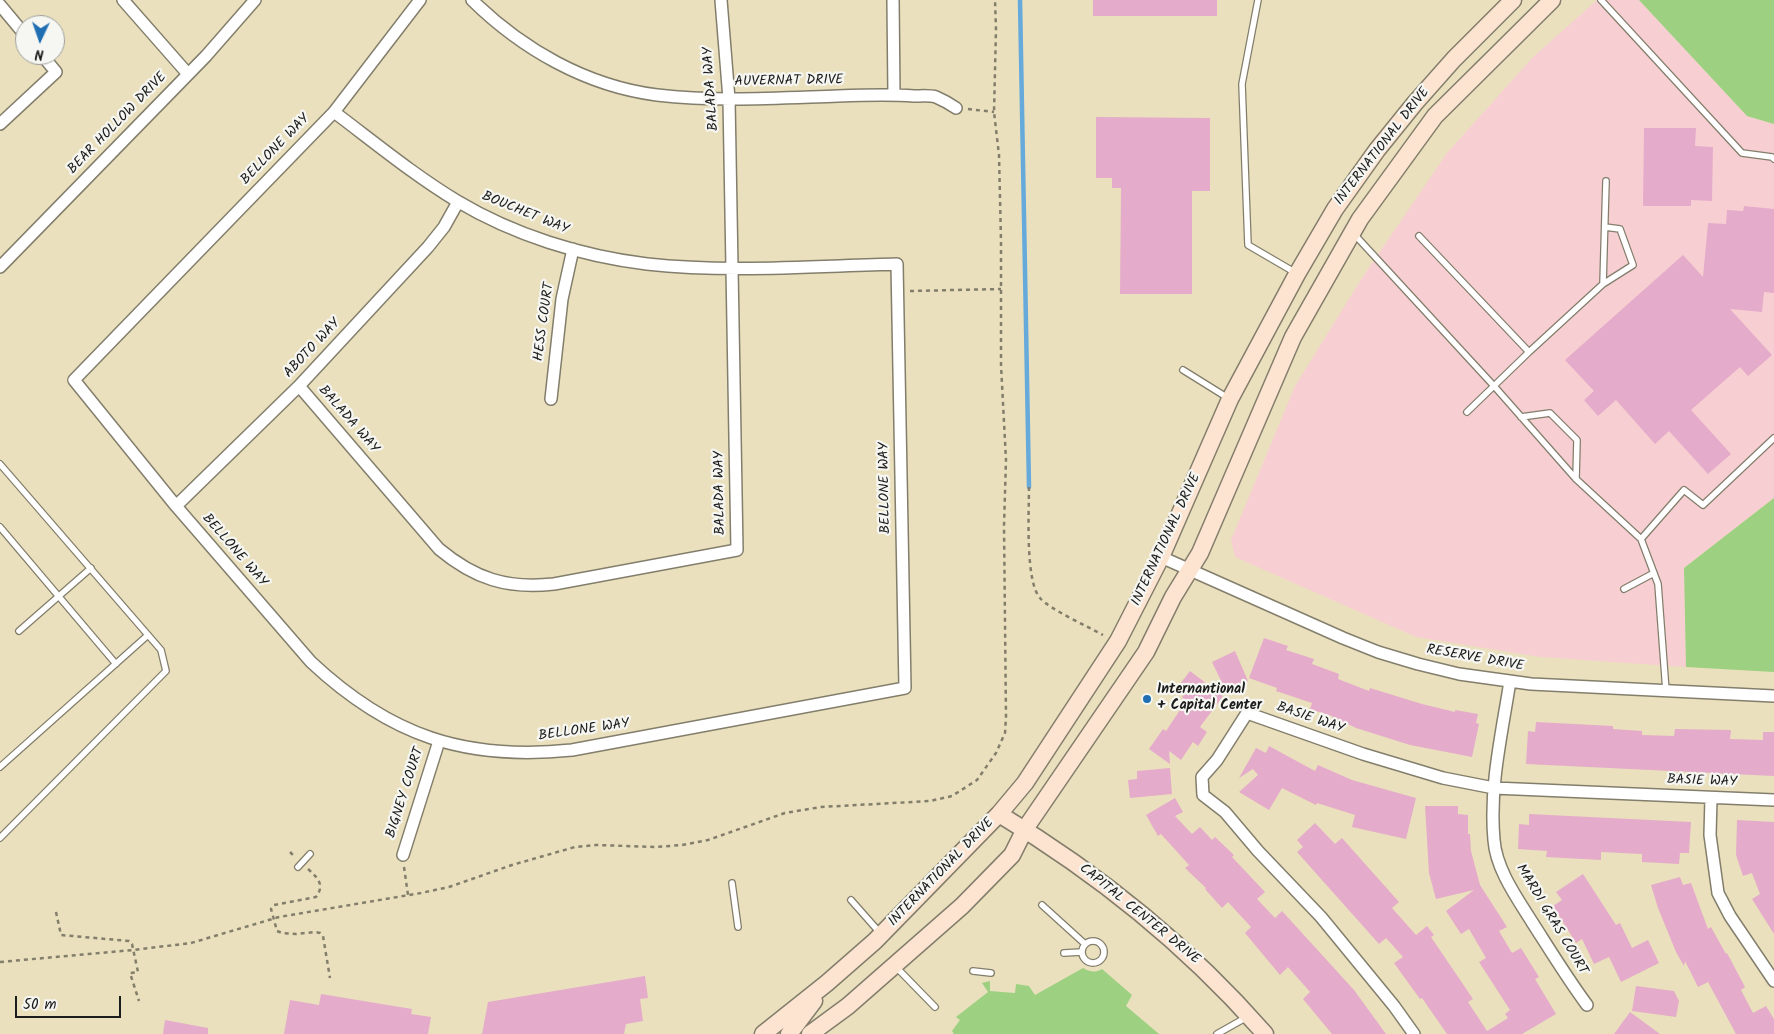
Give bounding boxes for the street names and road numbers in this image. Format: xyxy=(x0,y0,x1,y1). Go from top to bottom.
street label: BALADA WAY xyxy=(701,46,723,132)
street label: BEAR HOLLOW DRIVE xyxy=(65,70,171,178)
street label: AUVERNAT DRIVE xyxy=(734,73,844,91)
street label: INTERNATIONAL DRIVE xyxy=(1332,85,1434,209)
street label: BELLONE WAY xyxy=(238,111,314,189)
street label: BOUCHET WAY xyxy=(479,189,571,239)
street label: HESS COURT xyxy=(531,282,559,362)
street label: ABOTO WAY xyxy=(281,316,345,382)
street label: BALADA WAY xyxy=(314,383,382,457)
street label: BELLONE WAY xyxy=(877,442,895,534)
street label: BALADA WAY xyxy=(712,451,730,535)
street label: INTERNATIONAL DRIVE xyxy=(1129,471,1205,609)
street label: BELLONE WAY xyxy=(198,511,270,591)
street label: RESERVE DRIVE xyxy=(1425,642,1525,676)
street label: BASIE WAY xyxy=(1274,700,1346,738)
street label: BELLONE WAY xyxy=(537,716,631,746)
street label: BIGNEY COURT xyxy=(383,746,429,840)
street label: BASIE WAY xyxy=(1666,772,1738,792)
street label: INTERNATIONAL DRIVE xyxy=(886,815,998,931)
street label: CAPITAL CENTER DRIVE xyxy=(1075,861,1203,969)
street label: MARDI GRAS COURT xyxy=(1511,862,1591,978)

